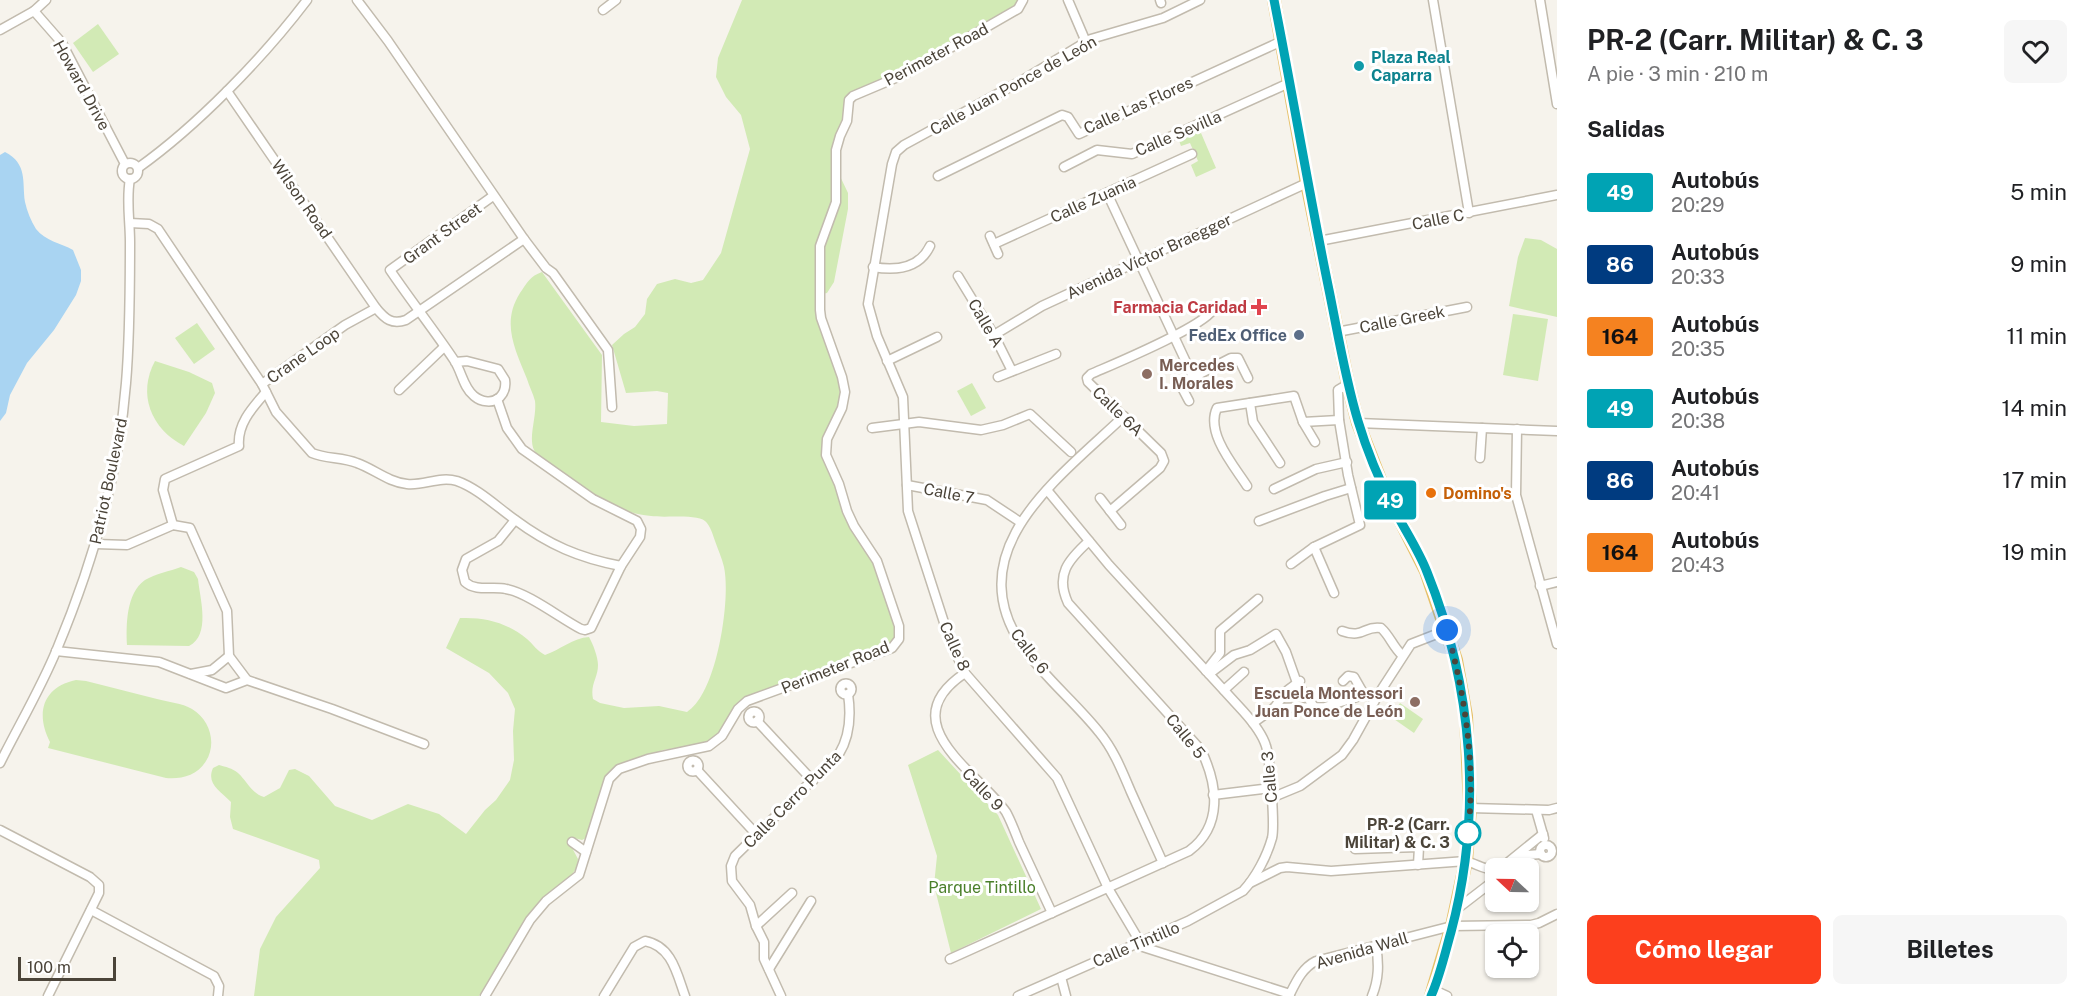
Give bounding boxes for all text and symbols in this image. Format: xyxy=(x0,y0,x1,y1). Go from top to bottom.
street label: Perimeter Road xyxy=(881,19,991,90)
button: heart xyxy=(2004,20,2067,83)
text: PR-2 (Carr. Militar) & C. 3 xyxy=(1587,23,1924,56)
street label: Calle Juan Ponce de León xyxy=(927,32,1100,139)
street label: Howard Drive xyxy=(49,37,114,134)
place label: Plaza Real Caparra xyxy=(1371,48,1451,85)
marker: Plaza Real Caparra xyxy=(1352,59,1366,73)
text: A pie · 3 min · 210 m xyxy=(1587,62,1768,86)
street label: Calle Las Flores xyxy=(1081,73,1196,138)
street label: Calle Sevilla xyxy=(1132,107,1224,160)
text: Salidas xyxy=(1587,116,1665,142)
street label: Wilson Road xyxy=(267,156,336,242)
text: Autobús xyxy=(1671,167,1759,193)
street label: Calle Zuania xyxy=(1047,172,1139,227)
text: 5 min xyxy=(2010,179,2067,205)
text: 49 xyxy=(1606,180,1634,205)
text: 20:29 xyxy=(1671,193,1724,217)
street label: Grant Street xyxy=(399,199,485,268)
street label: Calle C xyxy=(1410,205,1466,234)
street label: Avenida Víctor Braegger xyxy=(1064,210,1235,303)
text: Autobús xyxy=(1671,239,1759,265)
text: 9 min xyxy=(2011,251,2067,277)
text: 86 xyxy=(1606,252,1634,277)
text: 20:33 xyxy=(1671,265,1725,289)
street label: Calle A xyxy=(964,296,1007,351)
place label: Farmacia Caridad xyxy=(1113,298,1247,317)
marker: Farmacia Caridad xyxy=(1252,300,1266,314)
street label: Calle Greek xyxy=(1358,302,1446,337)
text: Autobús xyxy=(1671,311,1759,337)
street label: Crane Loop xyxy=(263,323,343,387)
text: 11 min xyxy=(2006,323,2067,349)
text: 164 xyxy=(1602,324,1638,349)
place label: FedEx Office xyxy=(1189,326,1287,345)
marker: FedEx Office xyxy=(1292,328,1306,342)
text: 20:35 xyxy=(1671,337,1725,361)
place label: Mercedes I. Morales xyxy=(1159,356,1235,393)
marker: Mercedes I. Morales xyxy=(1140,367,1154,381)
street label: Calle 6A xyxy=(1088,383,1147,440)
text: Autobús xyxy=(1671,383,1759,409)
text: 14 min xyxy=(2002,395,2067,421)
text: 49 xyxy=(1606,396,1634,421)
text: 20:38 xyxy=(1671,409,1725,433)
street label: Patriot Boulevard xyxy=(86,416,131,546)
text: Autobús xyxy=(1671,455,1759,481)
text: 17 min xyxy=(2002,467,2067,493)
text: 86 xyxy=(1606,468,1634,493)
street label: Calle 7 xyxy=(922,479,976,508)
line badge: 49 xyxy=(1363,480,1417,520)
text: 20:41 xyxy=(1671,481,1720,505)
place label: Domino's xyxy=(1443,484,1512,503)
marker: Domino's xyxy=(1424,486,1438,500)
text: 49 xyxy=(1376,488,1404,513)
text: Autobús xyxy=(1671,527,1759,553)
text: 19 min xyxy=(2002,539,2067,565)
text: 164 xyxy=(1602,540,1638,565)
text: 20:43 xyxy=(1671,553,1725,577)
your location xyxy=(1432,615,1462,645)
street label: Calle 8 xyxy=(935,619,974,674)
street label: Calle 6 xyxy=(1006,625,1053,678)
street label: Perimeter Road xyxy=(778,637,892,698)
place label: Escuela Montessori Juan Ponce de León xyxy=(1254,684,1403,721)
marker: Escuela Montessori Juan Ponce de León xyxy=(1408,695,1422,709)
street label: Calle 5 xyxy=(1162,710,1209,762)
street label: Calle Cerro Punta xyxy=(740,747,845,852)
street label: Calle 3 xyxy=(1258,750,1281,804)
street label: Calle 9 xyxy=(958,764,1007,815)
place label: PR-2 (Carr. Militar) & C. 3 xyxy=(1344,815,1450,852)
marker: PR-2 (Carr. Militar) & C. 3 xyxy=(1455,820,1481,846)
north arrow xyxy=(1485,858,1539,912)
map controls xyxy=(1485,858,1539,978)
park label: Parque Tintillo xyxy=(928,878,1036,897)
button: Cómo llegar xyxy=(1587,915,1821,984)
button: Billetes xyxy=(1833,915,2067,984)
street label: Calle Tintillo xyxy=(1090,918,1182,971)
button: locate xyxy=(1485,924,1539,978)
street label: Avenida Wall xyxy=(1314,928,1411,973)
scale bar xyxy=(18,954,116,982)
text: 100 m xyxy=(27,958,71,977)

